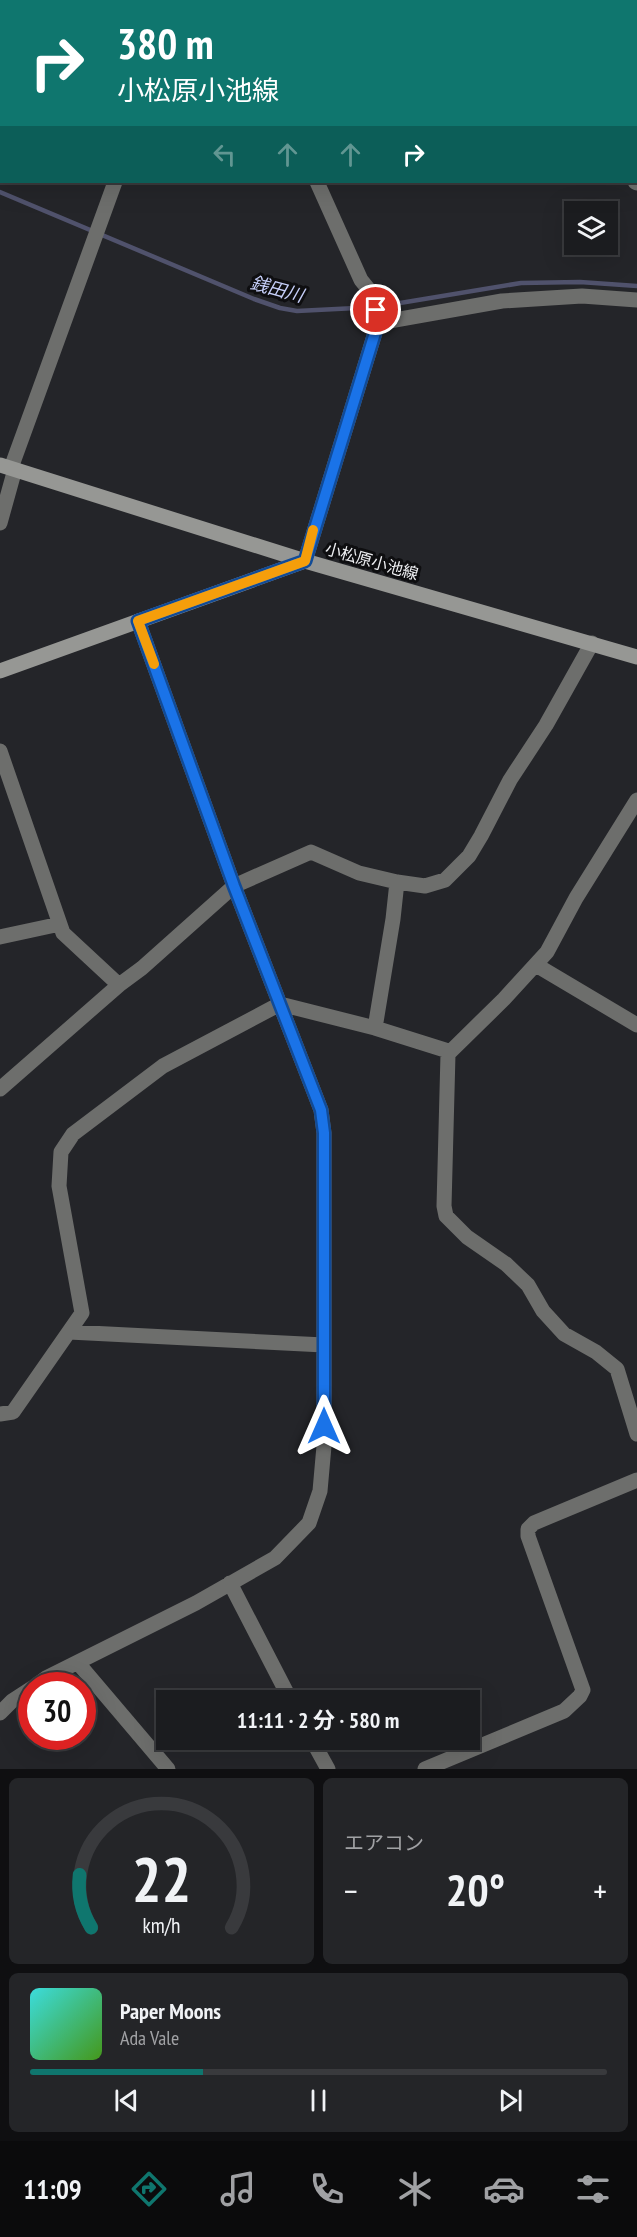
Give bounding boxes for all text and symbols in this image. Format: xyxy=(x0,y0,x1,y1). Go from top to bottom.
text: 380 m xyxy=(117,16,214,71)
icon: right xyxy=(18,24,96,102)
text: 小松原小池線 xyxy=(117,73,279,107)
icon: left xyxy=(208,138,241,171)
icon: ahead xyxy=(271,138,304,171)
icon: ahead xyxy=(334,138,367,171)
icon: right xyxy=(397,138,430,171)
map controls xyxy=(564,201,618,255)
button: layers xyxy=(564,201,618,255)
water label: 銭田川 xyxy=(248,271,308,308)
pin xyxy=(350,284,401,335)
icon: arrive xyxy=(359,293,392,326)
street label: 小松原小池線 xyxy=(323,538,421,584)
position arrow xyxy=(292,1394,356,1458)
speed limit sign: 30 xyxy=(18,1672,96,1750)
text: 11:11 · 2 分 · 580 m xyxy=(237,1706,399,1734)
text: エアコン xyxy=(344,1830,424,1856)
text: 22 xyxy=(132,1838,191,1919)
text: 20° xyxy=(446,1860,505,1918)
text: − xyxy=(344,1869,358,1912)
text: + xyxy=(593,1869,607,1912)
text: km/h xyxy=(142,1911,181,1939)
text: Paper Moons xyxy=(120,1997,221,2025)
text: Ada Vale xyxy=(120,2025,179,2051)
icon: previous xyxy=(110,2084,143,2117)
icon: pause xyxy=(302,2084,335,2117)
icon: next xyxy=(494,2084,527,2117)
icon: directions xyxy=(128,2168,170,2210)
icon: music xyxy=(217,2168,259,2210)
icon: phone xyxy=(306,2168,348,2210)
icon: climate xyxy=(394,2168,436,2210)
icon: car xyxy=(483,2168,525,2210)
icon: filters xyxy=(572,2168,614,2210)
text: 11:09 xyxy=(23,2172,82,2206)

